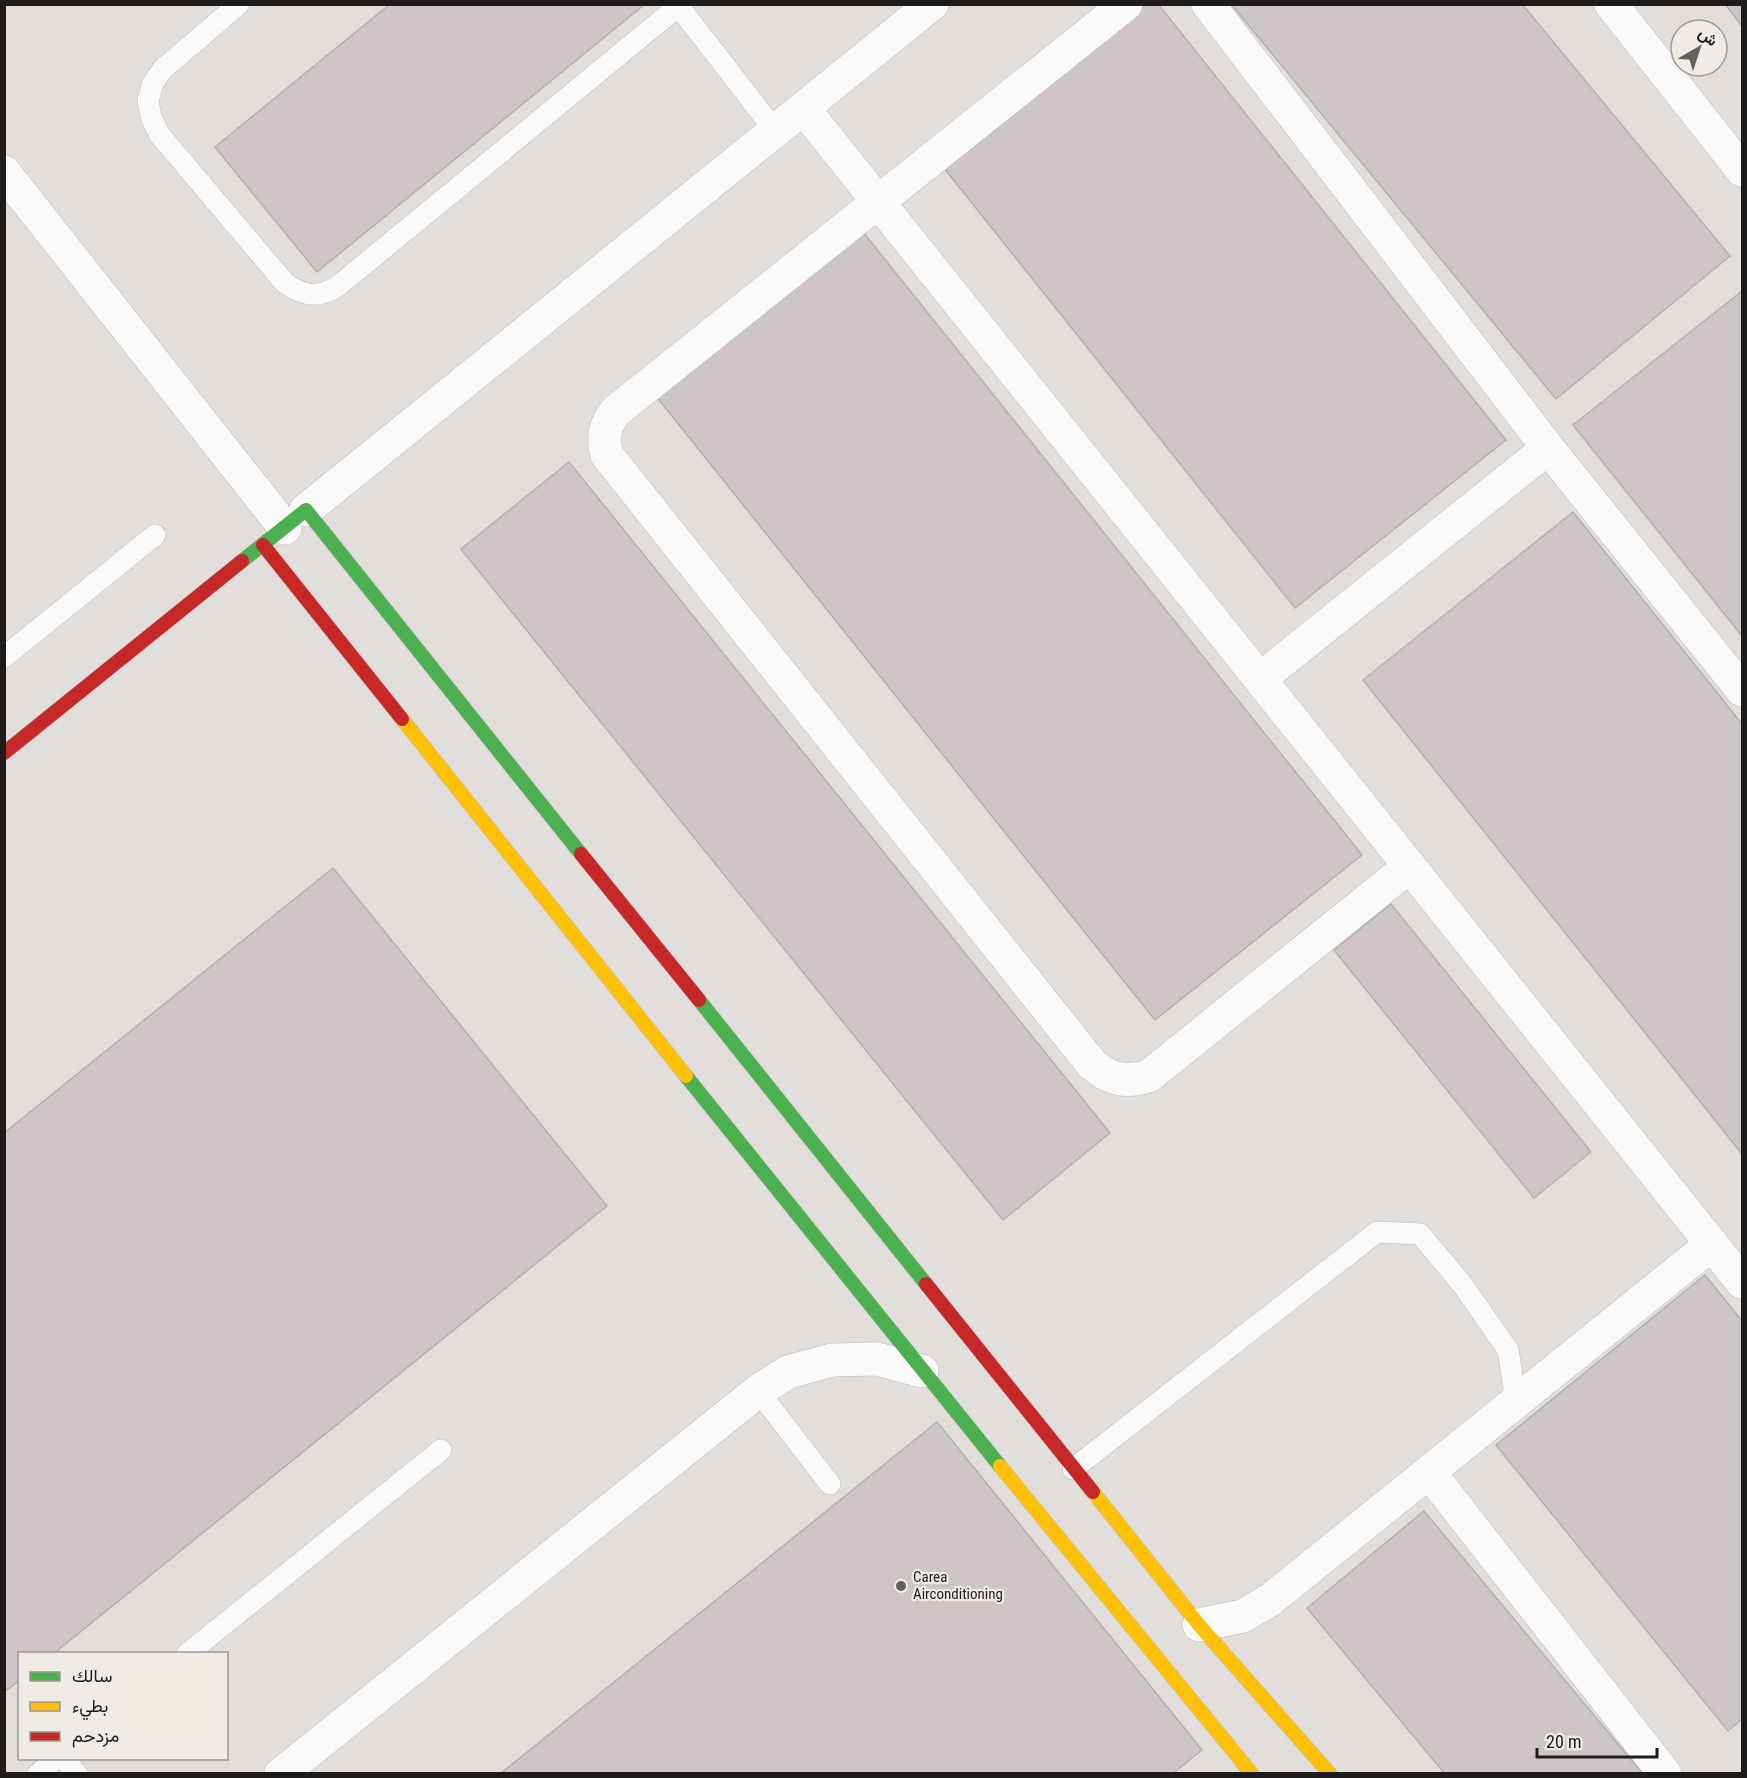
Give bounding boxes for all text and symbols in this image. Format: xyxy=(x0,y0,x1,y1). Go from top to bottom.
north arrow xyxy=(1669,18,1729,78)
text: ش xyxy=(1695,23,1722,50)
place label: Carea Airconditioning xyxy=(913,1568,1003,1603)
marker: Carea Airconditioning xyxy=(894,1579,908,1593)
legend xyxy=(18,1652,228,1760)
text: سالك xyxy=(72,1665,112,1686)
text: بطيء xyxy=(72,1695,108,1721)
scale bar xyxy=(1537,1721,1657,1759)
text: مزدحم xyxy=(72,1725,119,1748)
text: 20 m xyxy=(1546,1731,1581,1752)

